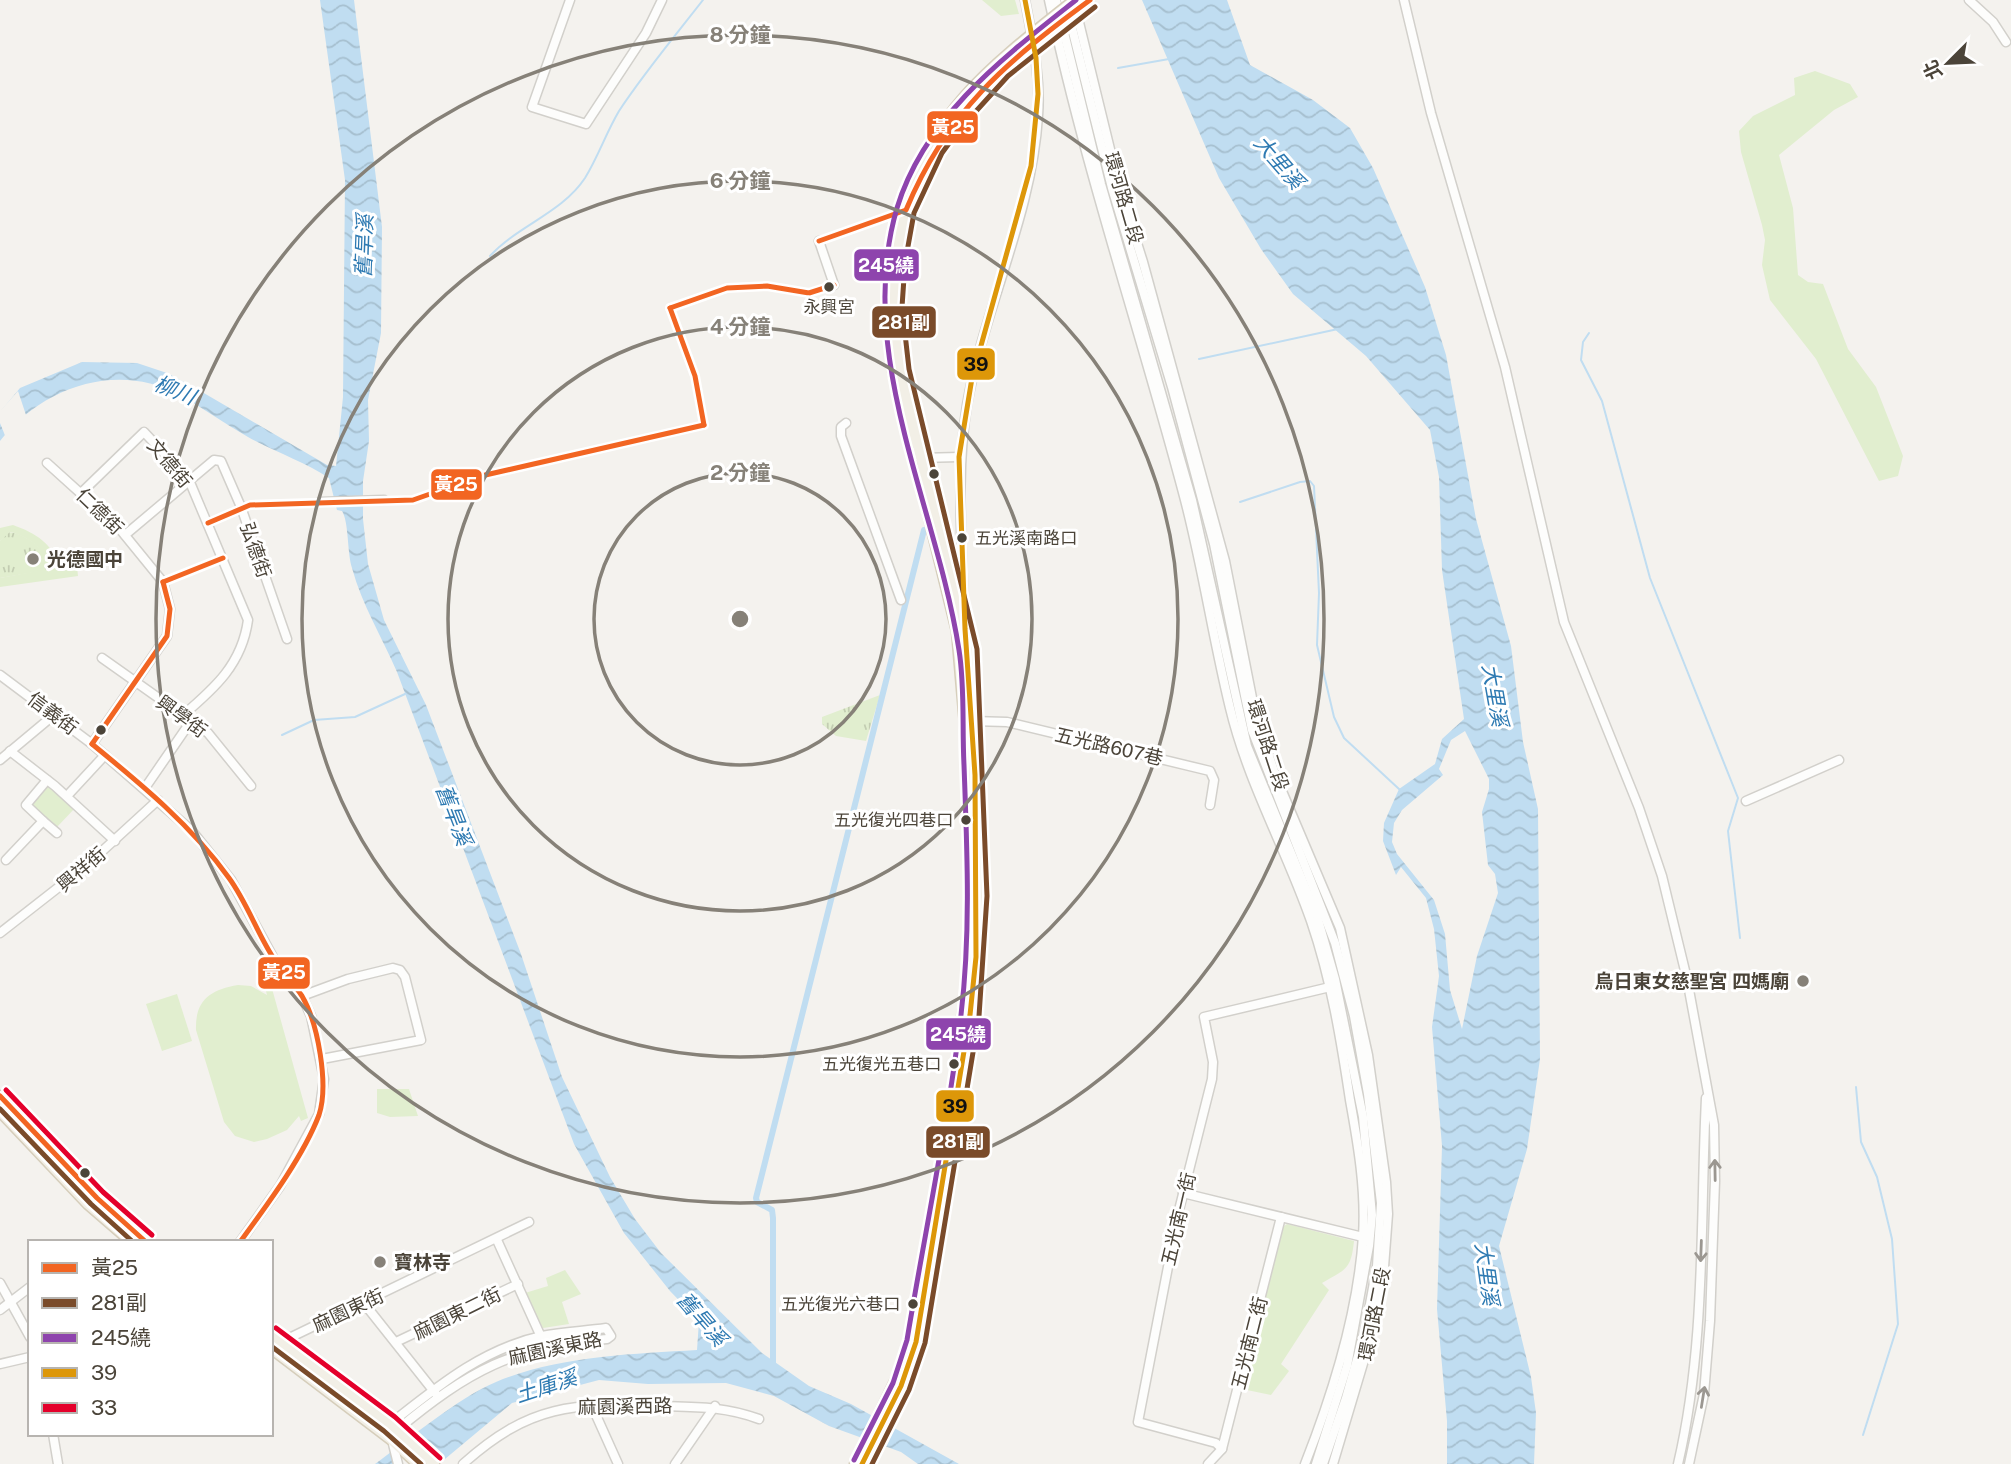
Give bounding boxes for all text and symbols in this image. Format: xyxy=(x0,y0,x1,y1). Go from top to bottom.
text: 8 分鐘 xyxy=(710,22,770,47)
north arrow xyxy=(1913,28,1983,98)
text: 北 xyxy=(1919,57,1946,83)
line badge: 黃25 xyxy=(926,110,979,144)
text: 黃25 xyxy=(931,116,975,138)
water label: 大里溪 xyxy=(1249,130,1311,196)
street label: 環河路二段 xyxy=(1100,149,1148,247)
text: 6 分鐘 xyxy=(710,168,770,193)
water label: 舊旱溪 xyxy=(350,211,378,278)
line badge: 245繞 xyxy=(853,248,920,282)
text: 245繞 xyxy=(858,254,914,276)
marker: 永興宮 xyxy=(822,280,836,294)
place label: 永興宮 xyxy=(804,297,855,317)
line badge: 281副 xyxy=(871,305,937,339)
text: 281副 xyxy=(878,311,930,333)
text: 4 分鐘 xyxy=(710,314,770,339)
line badge: 39 xyxy=(956,347,996,381)
text: 39 xyxy=(963,353,989,375)
water label: 柳川 xyxy=(151,371,201,410)
street label: 文德街 xyxy=(143,434,197,492)
text: 2 分鐘 xyxy=(710,460,770,485)
unlabelled marker xyxy=(927,467,941,481)
line badge: 黃25 xyxy=(430,468,483,501)
text: 黃25 xyxy=(434,473,478,495)
street label: 仁德街 xyxy=(72,483,128,539)
street label: 弘德街 xyxy=(236,519,276,581)
place label: 五光溪南路口 xyxy=(975,528,1077,548)
marker: 五光溪南路口 xyxy=(955,531,969,545)
place label: 光德國中 xyxy=(47,548,123,570)
marker: 光德國中 xyxy=(25,551,41,567)
centre of rings xyxy=(728,607,752,631)
water label: 大里溪 xyxy=(1477,662,1513,731)
street label: 信義街 xyxy=(24,687,82,739)
street label: 興學街 xyxy=(152,690,212,742)
street label: 環河路二段 xyxy=(1243,696,1293,794)
unlabelled marker xyxy=(94,723,108,737)
street label: 五光路607巷 xyxy=(1053,723,1165,769)
water label: 舊旱溪 xyxy=(431,781,478,852)
place label: 五光復光四巷口 xyxy=(834,810,953,830)
marker: 五光復光四巷口 xyxy=(959,813,973,827)
street label: 興祥街 xyxy=(52,842,110,896)
line badge: 黃25 xyxy=(257,956,311,990)
text: 黃25 xyxy=(262,961,306,983)
place label: 烏日東女慈聖宮 四媽廟 xyxy=(1595,970,1789,992)
marker: 烏日東女慈聖宮 四媽廟 xyxy=(1795,973,1811,989)
line badge: 245繞 xyxy=(925,1017,992,1051)
text: 245繞 xyxy=(930,1023,986,1045)
place label: 五光復光五巷口 xyxy=(822,1054,941,1074)
marker: 五光復光五巷口 xyxy=(947,1057,961,1071)
line badge: 39 xyxy=(935,1089,975,1123)
text: 39 xyxy=(942,1095,968,1117)
line badge: 281副 xyxy=(925,1125,991,1159)
text: 281副 xyxy=(932,1130,984,1152)
one-way arrow xyxy=(1708,1159,1722,1182)
unlabelled marker xyxy=(78,1166,92,1180)
street label: 五光南一街 xyxy=(1157,1170,1199,1268)
one-way arrow xyxy=(1695,1239,1708,1262)
legend xyxy=(28,1240,273,1436)
water label: 大里溪 xyxy=(1470,1241,1504,1310)
place label: 寶林寺 xyxy=(394,1251,451,1273)
marker: 寶林寺 xyxy=(372,1254,388,1270)
text: 黃25 xyxy=(91,1255,138,1280)
street label: 環河路二段 xyxy=(1354,1265,1394,1363)
street label: 麻園東二街 xyxy=(409,1282,505,1344)
street label: 麻園東街 xyxy=(309,1284,387,1336)
water label: 舊旱溪 xyxy=(672,1287,734,1353)
text: 281副 xyxy=(91,1290,147,1315)
place label: 五光復光六巷口 xyxy=(781,1294,900,1314)
street label: 五光南二街 xyxy=(1227,1294,1271,1392)
marker: 五光復光六巷口 xyxy=(906,1297,920,1311)
text: 245繞 xyxy=(91,1325,151,1350)
street label: 麻園溪東路 xyxy=(506,1327,604,1369)
text: 39 xyxy=(91,1360,117,1385)
water label: 土庫溪 xyxy=(512,1363,583,1408)
one-way arrow xyxy=(1697,1386,1710,1409)
street label: 麻園溪西路 xyxy=(577,1394,673,1418)
text: 33 xyxy=(91,1395,117,1420)

